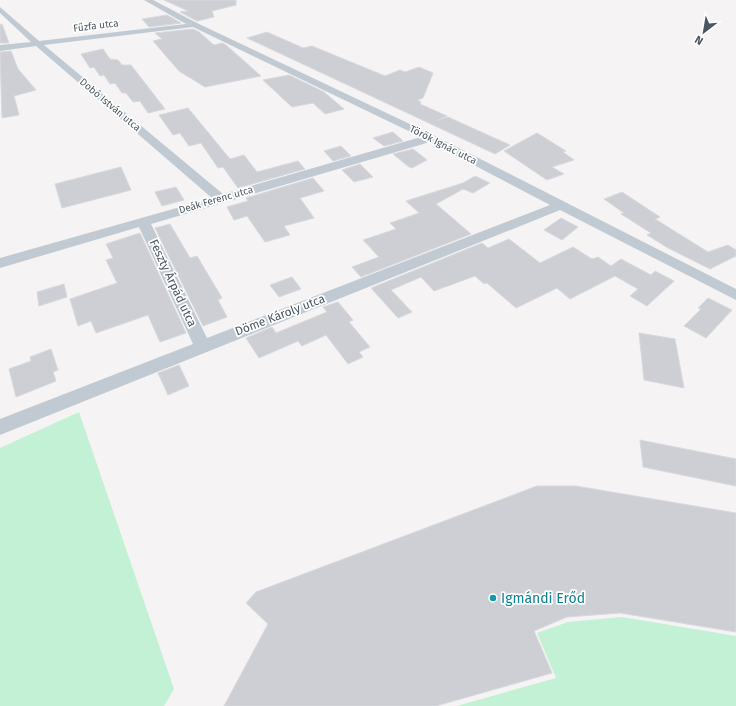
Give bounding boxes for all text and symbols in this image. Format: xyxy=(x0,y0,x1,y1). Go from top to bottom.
north arrow xyxy=(684,12,724,52)
street label: Fűzfa utca xyxy=(73,16,119,35)
text: N xyxy=(693,33,706,48)
street label: Dobó István utca xyxy=(77,76,143,134)
street label: Török Ignác utca xyxy=(407,123,479,167)
street label: Deák Ferenc utca xyxy=(177,184,255,216)
street label: Feszty Árpád utca xyxy=(147,237,200,329)
street label: Döme Károly utca xyxy=(233,291,327,339)
place label: Igmándi Erőd xyxy=(501,590,585,607)
marker: Igmándi Erőd xyxy=(488,593,498,603)

